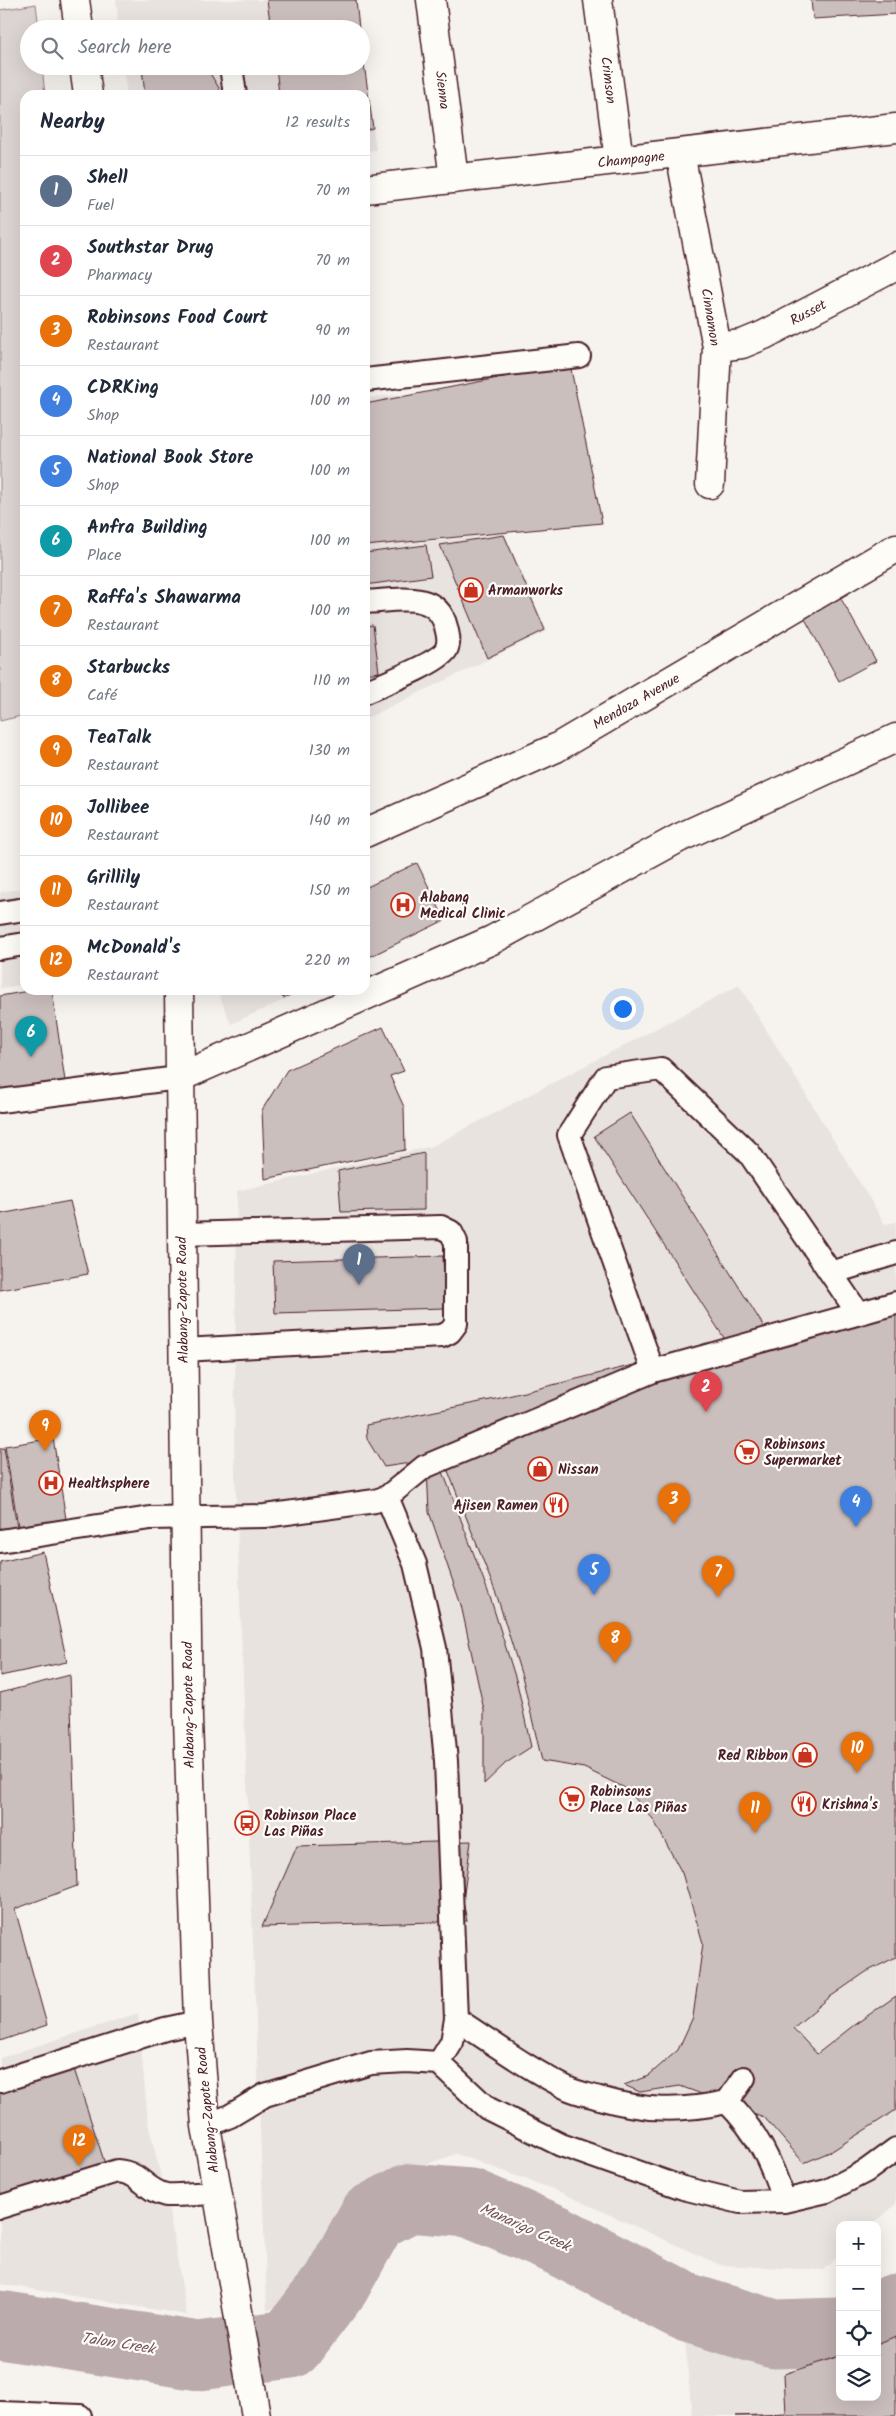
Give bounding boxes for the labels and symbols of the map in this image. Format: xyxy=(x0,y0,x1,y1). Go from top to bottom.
street label: Crimson xyxy=(594,55,622,105)
street label: Sienna xyxy=(429,70,455,111)
street label: Champagne xyxy=(596,145,666,174)
street label: Cinnamon xyxy=(695,287,725,348)
street label: Russet xyxy=(786,294,831,332)
shop icon: Armanworks xyxy=(458,577,484,603)
place label: Armanworks xyxy=(488,580,564,602)
street label: Mendoza Avenue xyxy=(589,668,685,736)
place label: Alabang Medical Clinic xyxy=(420,887,506,925)
hospital icon: Alabang Medical Clinic xyxy=(390,892,416,918)
your location xyxy=(610,996,636,1022)
pin: 6 xyxy=(15,1016,47,1057)
street label: Alabang-Zapote Road xyxy=(171,1235,195,1363)
pin: 1 xyxy=(343,1244,375,1285)
pin: 2 xyxy=(690,1371,722,1412)
pin: 9 xyxy=(29,1410,61,1451)
place label: Robinsons Supermarket xyxy=(764,1434,842,1472)
supermarket icon: Robinsons Supermarket xyxy=(734,1439,760,1465)
shop icon: Nissan xyxy=(527,1456,553,1482)
place label: Nissan xyxy=(558,1459,599,1481)
hospital icon: Healthsphere xyxy=(38,1470,64,1496)
place label: Healthsphere xyxy=(68,1473,150,1495)
pin: 3 xyxy=(658,1483,690,1524)
pin: 4 xyxy=(840,1486,872,1527)
restaurant icon: Ajisen Ramen xyxy=(543,1492,569,1518)
place label: Ajisen Ramen xyxy=(454,1495,538,1517)
pin: 5 xyxy=(578,1554,610,1595)
pin: 7 xyxy=(702,1556,734,1597)
pin: 8 xyxy=(599,1622,631,1663)
street label: Alabang-Zapote Road xyxy=(177,1640,201,1768)
pin: 10 xyxy=(841,1732,873,1773)
shop icon: Red Ribbon xyxy=(792,1742,818,1768)
place label: Red Ribbon xyxy=(718,1745,788,1767)
place label: Robinsons Place Las Piñas xyxy=(590,1781,688,1819)
supermarket icon: Robinsons Place Las Piñas xyxy=(559,1786,585,1812)
restaurant icon: Krishna's xyxy=(791,1791,817,1817)
pin: 11 xyxy=(739,1792,771,1833)
place label: Krishna's xyxy=(822,1794,879,1816)
place label: Robinson Place Las Piñas xyxy=(264,1805,357,1843)
bus stop icon: Robinson Place Las Piñas xyxy=(234,1810,260,1836)
street label: Alabang-Zapote Road xyxy=(190,2045,226,2174)
pin: 12 xyxy=(63,2125,95,2166)
water label: Manarigo Creek xyxy=(475,2197,576,2259)
water label: Talon Creek xyxy=(79,2326,158,2362)

